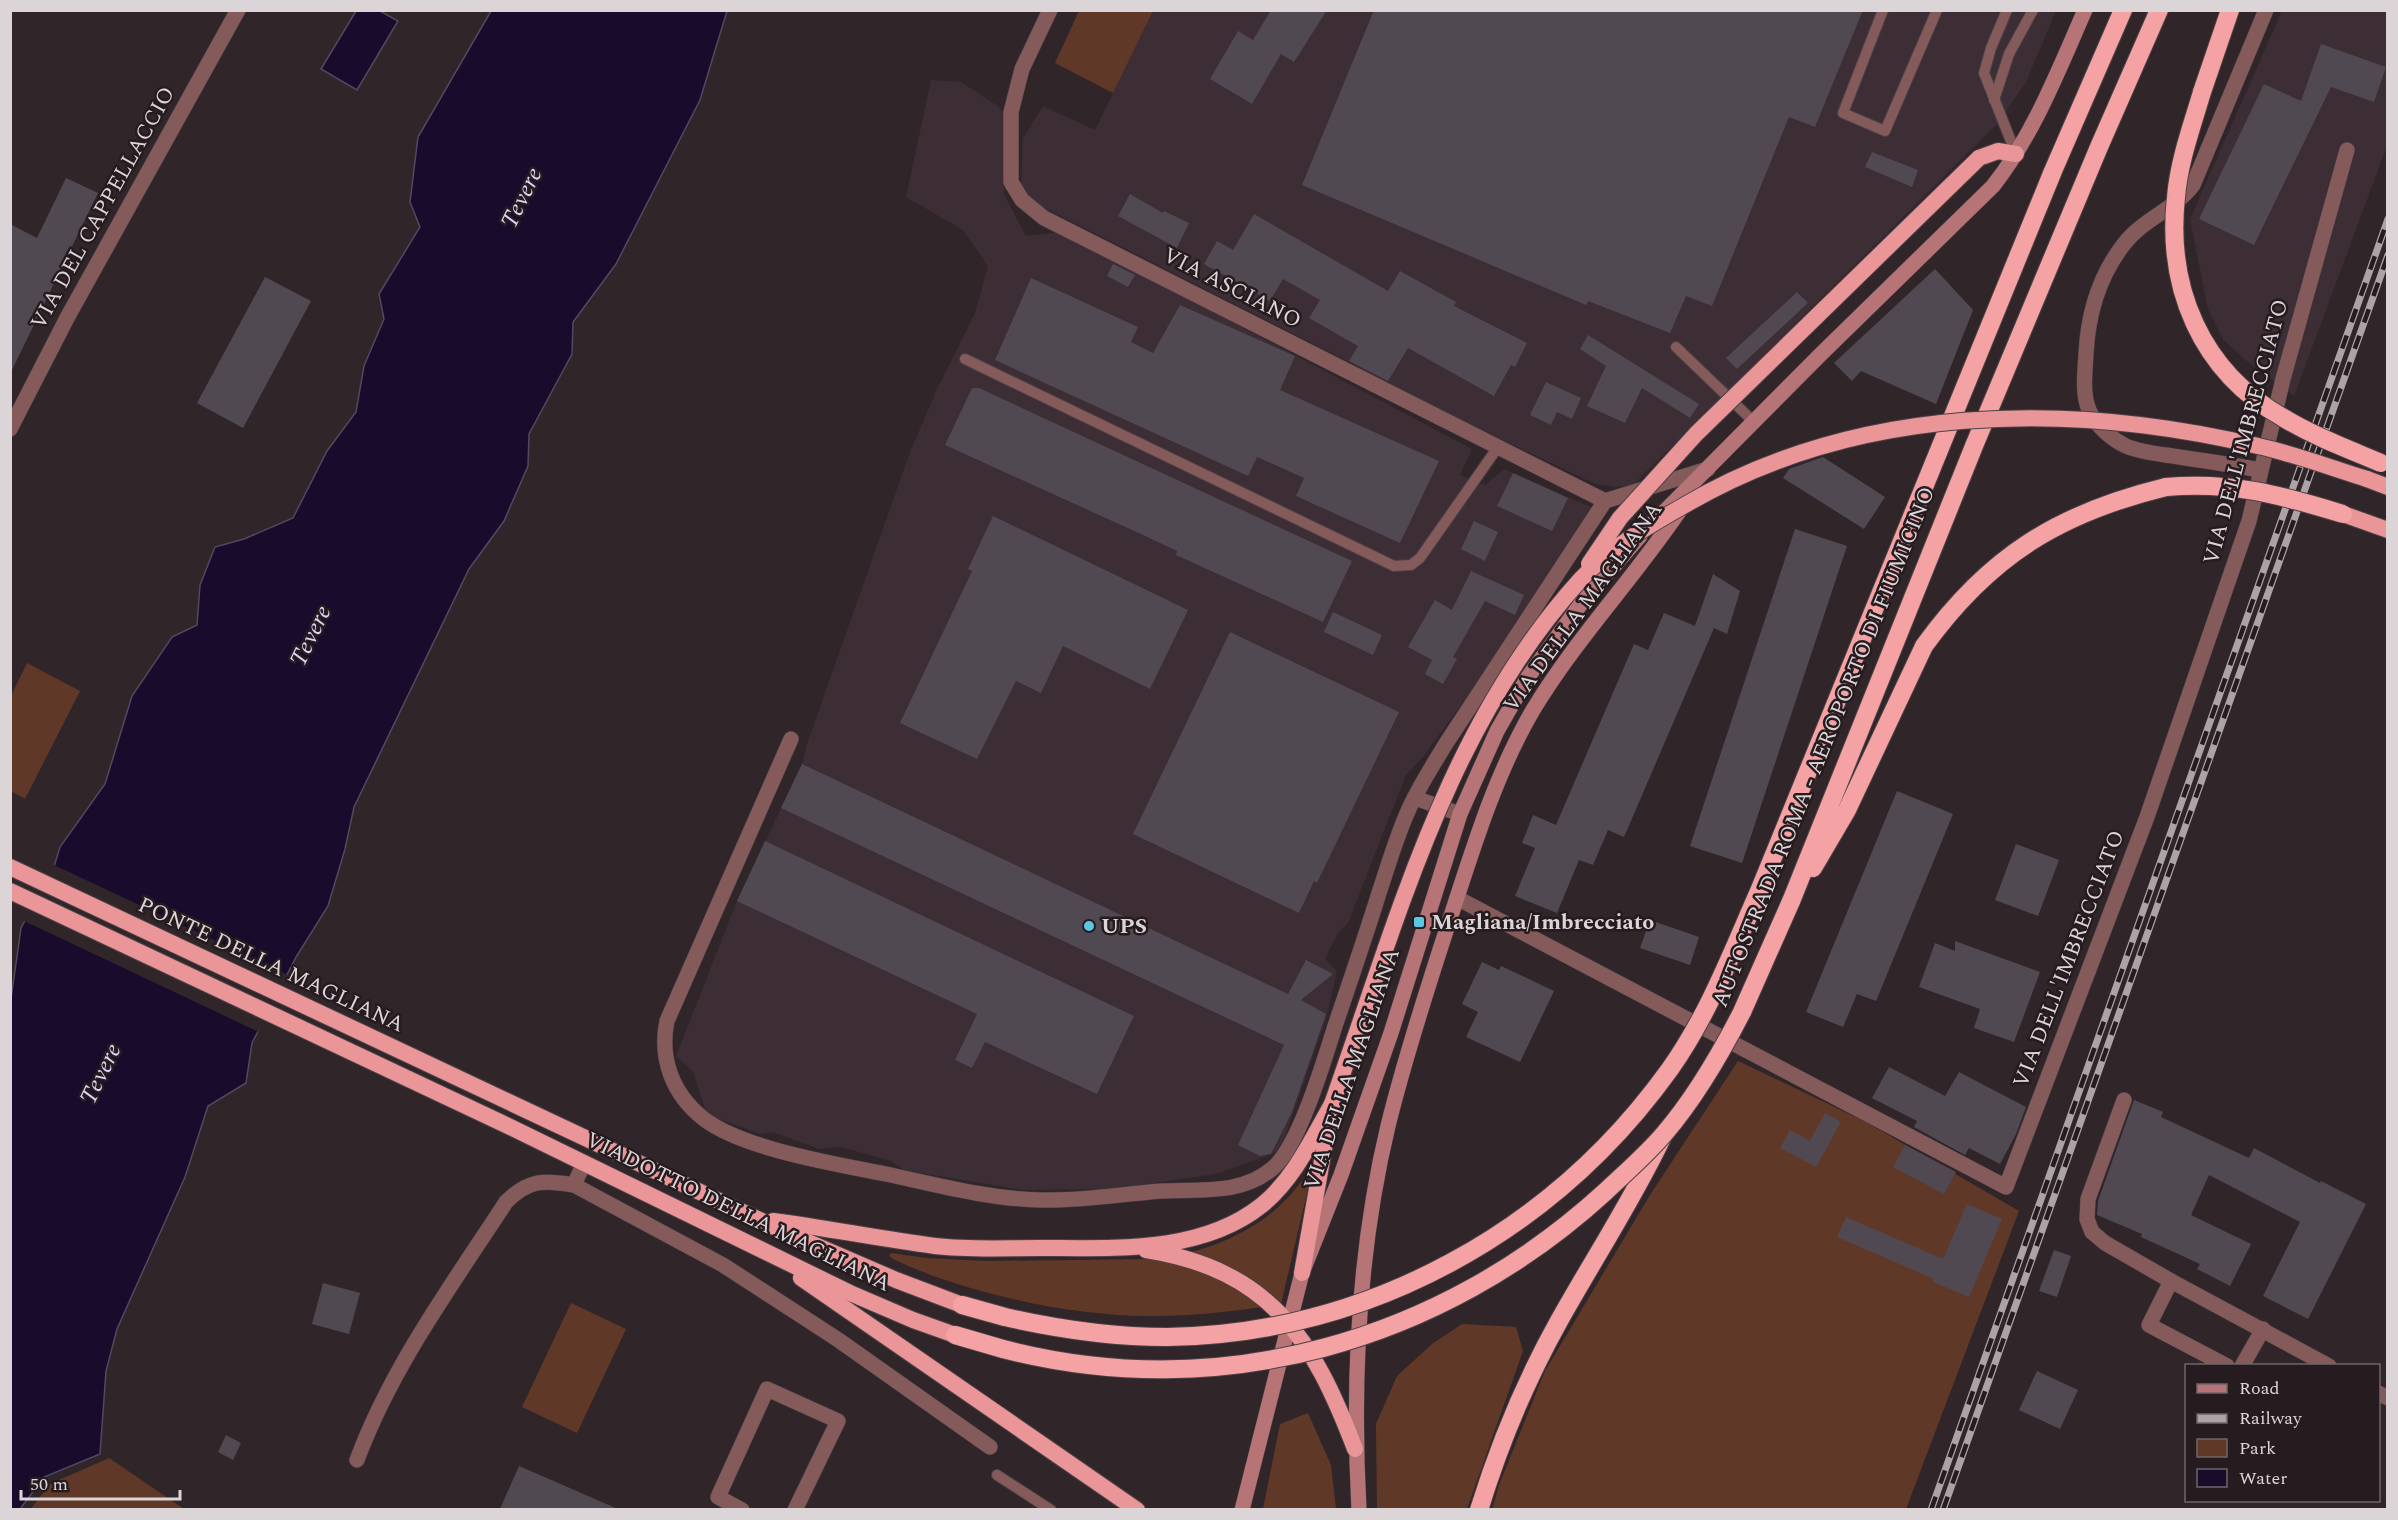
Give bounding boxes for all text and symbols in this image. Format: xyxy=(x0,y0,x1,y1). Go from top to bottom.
street label: VIA DEL CAPPELLACCIO xyxy=(22,80,184,336)
water label: Tevere xyxy=(492,161,552,235)
street label: VIA ASCIANO xyxy=(1157,239,1307,337)
street label: VIA DELL'IMBRECCIATO xyxy=(2195,296,2297,568)
street label: AUTOSTRADA ROMA - AEROPORTO DI FIUMICINO xyxy=(1704,482,1944,1012)
street label: VIA DELLA MAGLIANA xyxy=(1495,495,1671,719)
water label: Tevere xyxy=(281,599,341,673)
street label: VIA DELL'IMBRECCIATO xyxy=(2005,825,2133,1093)
street label: PONTE DELLA MAGLIANA xyxy=(132,889,410,1041)
place label: Magliana/Imbrecciato xyxy=(1431,906,1654,939)
place label: UPS xyxy=(1101,910,1147,943)
marker: Magliana/Imbrecciato xyxy=(1412,915,1426,929)
marker: UPS xyxy=(1082,919,1096,933)
street label: VIA DELLA MAGLIANA xyxy=(1295,944,1409,1194)
water label: Tevere xyxy=(71,1037,131,1111)
street label: VIADOTTO DELLA MAGLIANA xyxy=(580,1124,896,1300)
legend xyxy=(2185,1364,2380,1502)
text: Road xyxy=(2239,1375,2280,1402)
text: Railway xyxy=(2239,1405,2303,1432)
text: Park xyxy=(2239,1435,2276,1462)
scale bar xyxy=(21,1463,180,1501)
text: Water xyxy=(2239,1465,2287,1492)
text: 50 m xyxy=(30,1471,68,1498)

